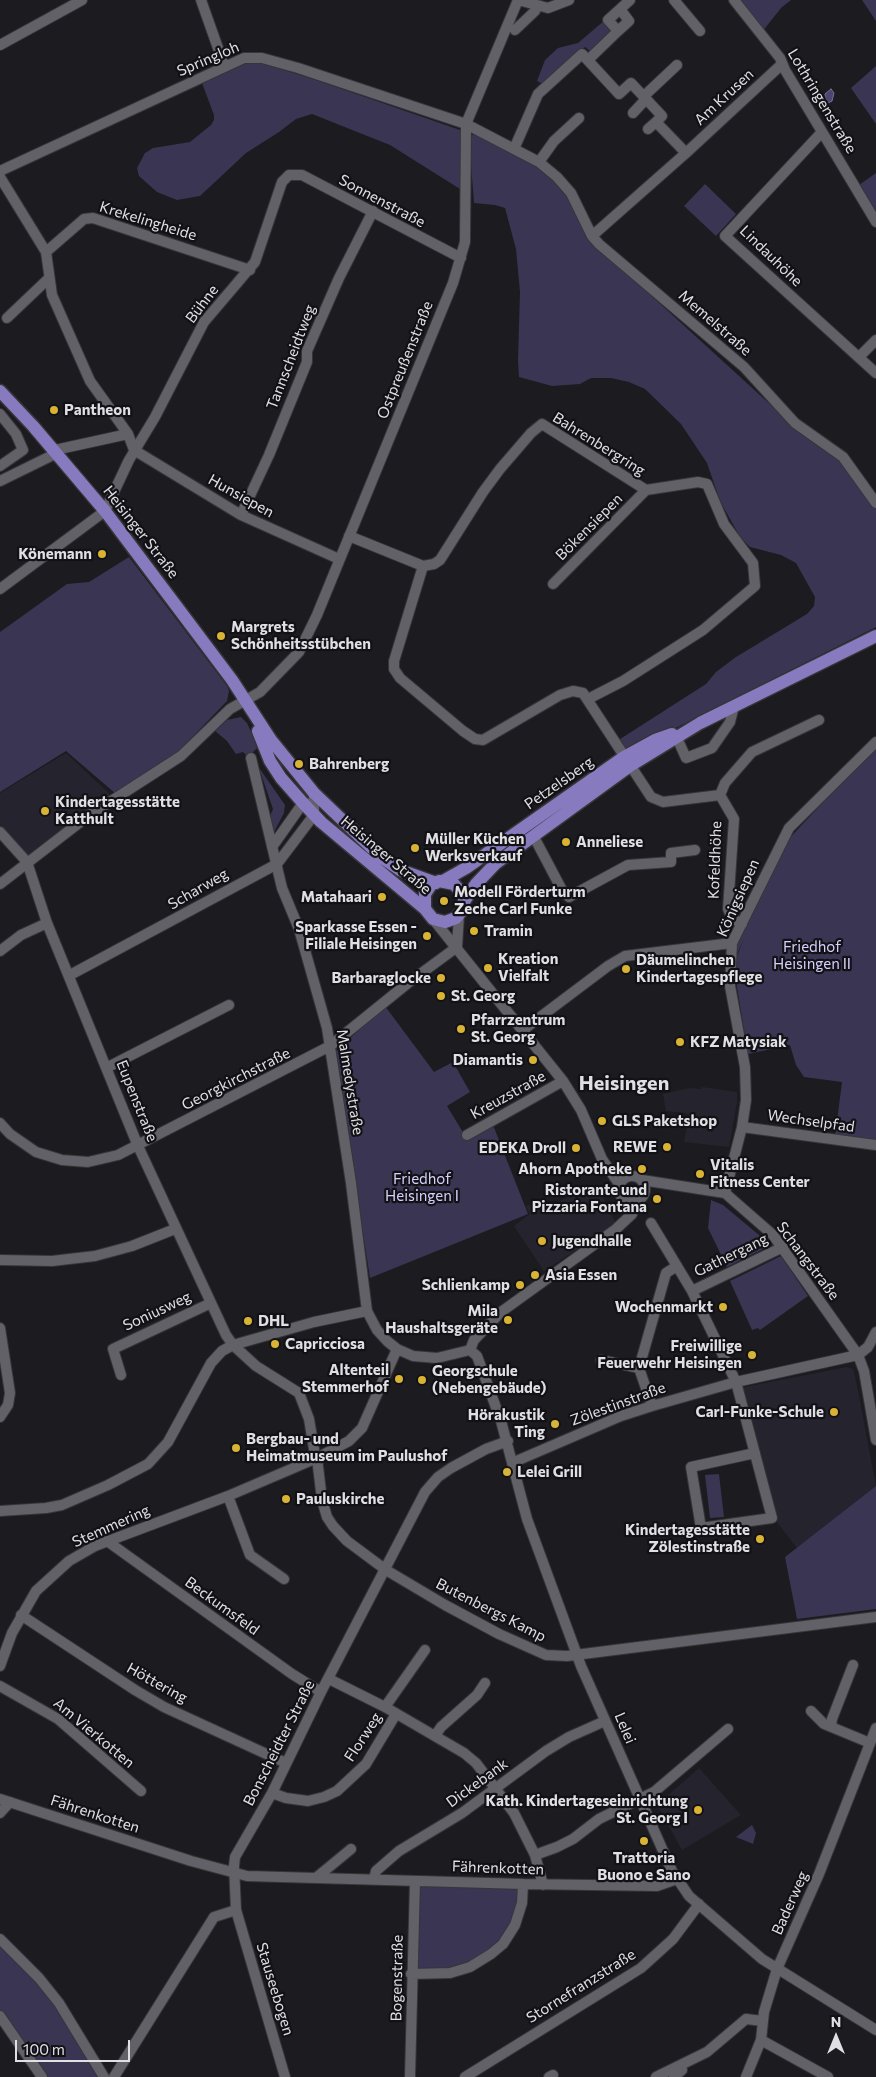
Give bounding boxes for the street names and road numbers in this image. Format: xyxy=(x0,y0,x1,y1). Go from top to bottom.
street label: Springloh xyxy=(174,38,242,80)
street label: Lothringenstraße xyxy=(784,45,860,157)
street label: Am Krusen xyxy=(691,65,757,129)
street label: Sonnenstraße xyxy=(336,171,428,231)
street label: Krekelingheide xyxy=(97,198,199,244)
street label: Lindauhöhe xyxy=(736,222,806,290)
street label: Bühne xyxy=(182,281,222,327)
street label: Memelstraße xyxy=(675,286,755,360)
street label: Ostpreußenstraße xyxy=(373,299,437,421)
street label: Tannscheidtweg xyxy=(263,302,319,412)
street label: Bahrenbergring xyxy=(549,408,649,480)
street label: Hunsiepen xyxy=(205,471,277,521)
street label: Heisinger Straße xyxy=(99,482,183,582)
street label: Bökensiepen xyxy=(552,490,626,564)
street label: Petzelsberg xyxy=(521,753,597,813)
street label: Heisinger Straße xyxy=(337,812,435,898)
street label: Kofeldhöhe xyxy=(705,821,725,899)
street label: Königsiepen xyxy=(713,856,763,940)
street label: Scharweg xyxy=(165,865,231,913)
street label: Malmedystraße xyxy=(333,1028,367,1136)
street label: Georgkirchstraße xyxy=(179,1044,293,1114)
street label: Eupenstraße xyxy=(112,1058,162,1144)
street label: Kreuzstraße xyxy=(467,1067,549,1123)
street label: Wechselpfad xyxy=(766,1106,856,1136)
street label: Schangstraße xyxy=(773,1218,843,1304)
street label: Gathergang xyxy=(691,1229,771,1281)
street label: Soniusweg xyxy=(120,1287,194,1335)
street label: Zölestinstraße xyxy=(568,1378,668,1430)
street label: Stemmering xyxy=(69,1501,153,1551)
street label: Beckumsfeld xyxy=(181,1573,263,1639)
street label: Butenbergs Kamp xyxy=(433,1574,549,1646)
street label: Höttering xyxy=(123,1659,191,1707)
street label: Bonscheidter Straße xyxy=(239,1677,319,1809)
street label: Am Vierkotten xyxy=(50,1694,138,1772)
street label: Florweg xyxy=(340,1709,386,1765)
street label: Lelei xyxy=(610,1710,640,1746)
street label: Dickebank xyxy=(443,1755,511,1811)
street label: Fährenkotten xyxy=(48,1791,142,1837)
street label: Fährenkotten xyxy=(452,1857,544,1879)
street label: Baderweg xyxy=(768,1868,812,1938)
street label: Bogenstraße xyxy=(387,1934,407,2022)
street label: Stauseebogen xyxy=(252,1940,298,2038)
street label: Stornefranzstraße xyxy=(523,1945,639,2027)

